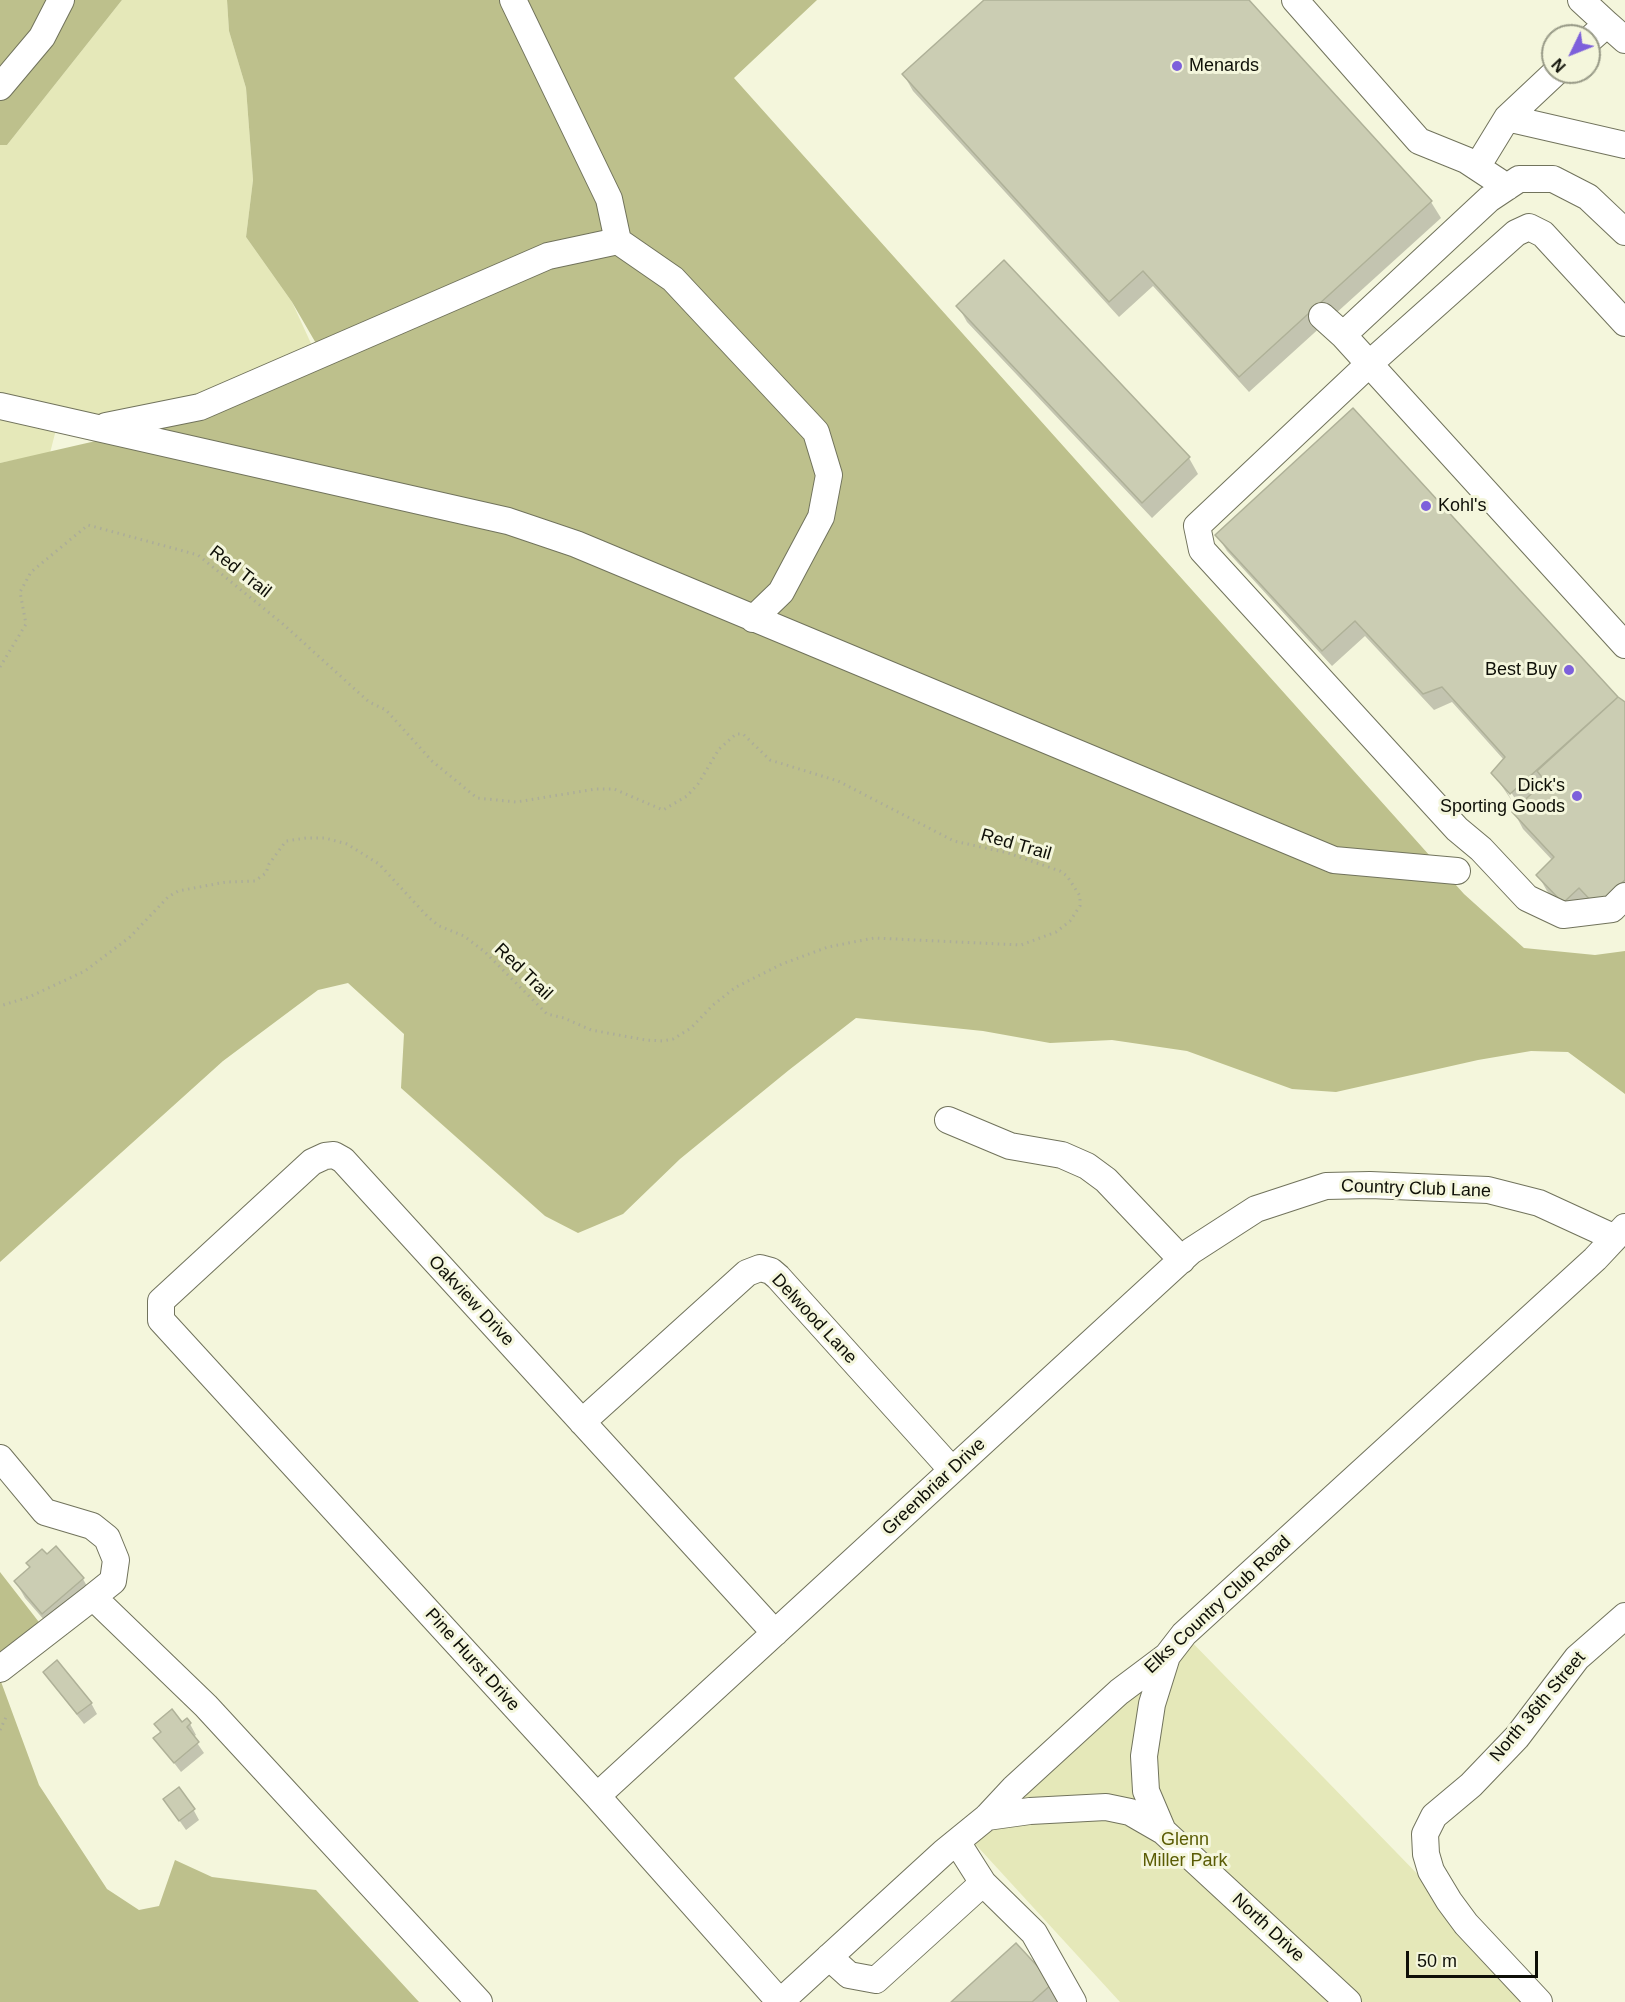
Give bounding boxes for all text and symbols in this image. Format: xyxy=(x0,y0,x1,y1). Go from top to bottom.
north arrow xyxy=(1541,24,1601,84)
place label: Menards xyxy=(1189,55,1259,77)
text: N xyxy=(1549,55,1569,75)
marker: Menards xyxy=(1170,59,1184,73)
place label: Kohl's xyxy=(1438,495,1486,517)
marker: Kohl's xyxy=(1419,499,1433,513)
street label: Red Trail xyxy=(205,541,275,603)
place label: Best Buy xyxy=(1485,659,1557,681)
marker: Best Buy xyxy=(1562,663,1576,677)
place label: Dick's Sporting Goods xyxy=(1440,775,1565,818)
marker: Dick's Sporting Goods xyxy=(1570,789,1584,803)
street label: Red Trail xyxy=(978,825,1054,865)
street label: Red Trail xyxy=(489,939,557,1005)
street label: Country Club Lane xyxy=(1341,1176,1491,1202)
street label: Oakview Drive xyxy=(424,1251,518,1351)
street label: Delwood Lane xyxy=(767,1270,861,1368)
street label: Greenbriar Drive xyxy=(878,1434,990,1540)
street label: Elks Country Club Road xyxy=(1140,1532,1296,1678)
street label: Pine Hurst Drive xyxy=(420,1604,524,1716)
street label: North 36th Street xyxy=(1486,1648,1590,1766)
park label: Glenn Miller Park xyxy=(1142,1829,1228,1872)
street label: North Drive xyxy=(1227,1889,1309,1967)
scale bar xyxy=(1409,1939,1541,1977)
text: 50 m xyxy=(1417,1951,1457,1971)

